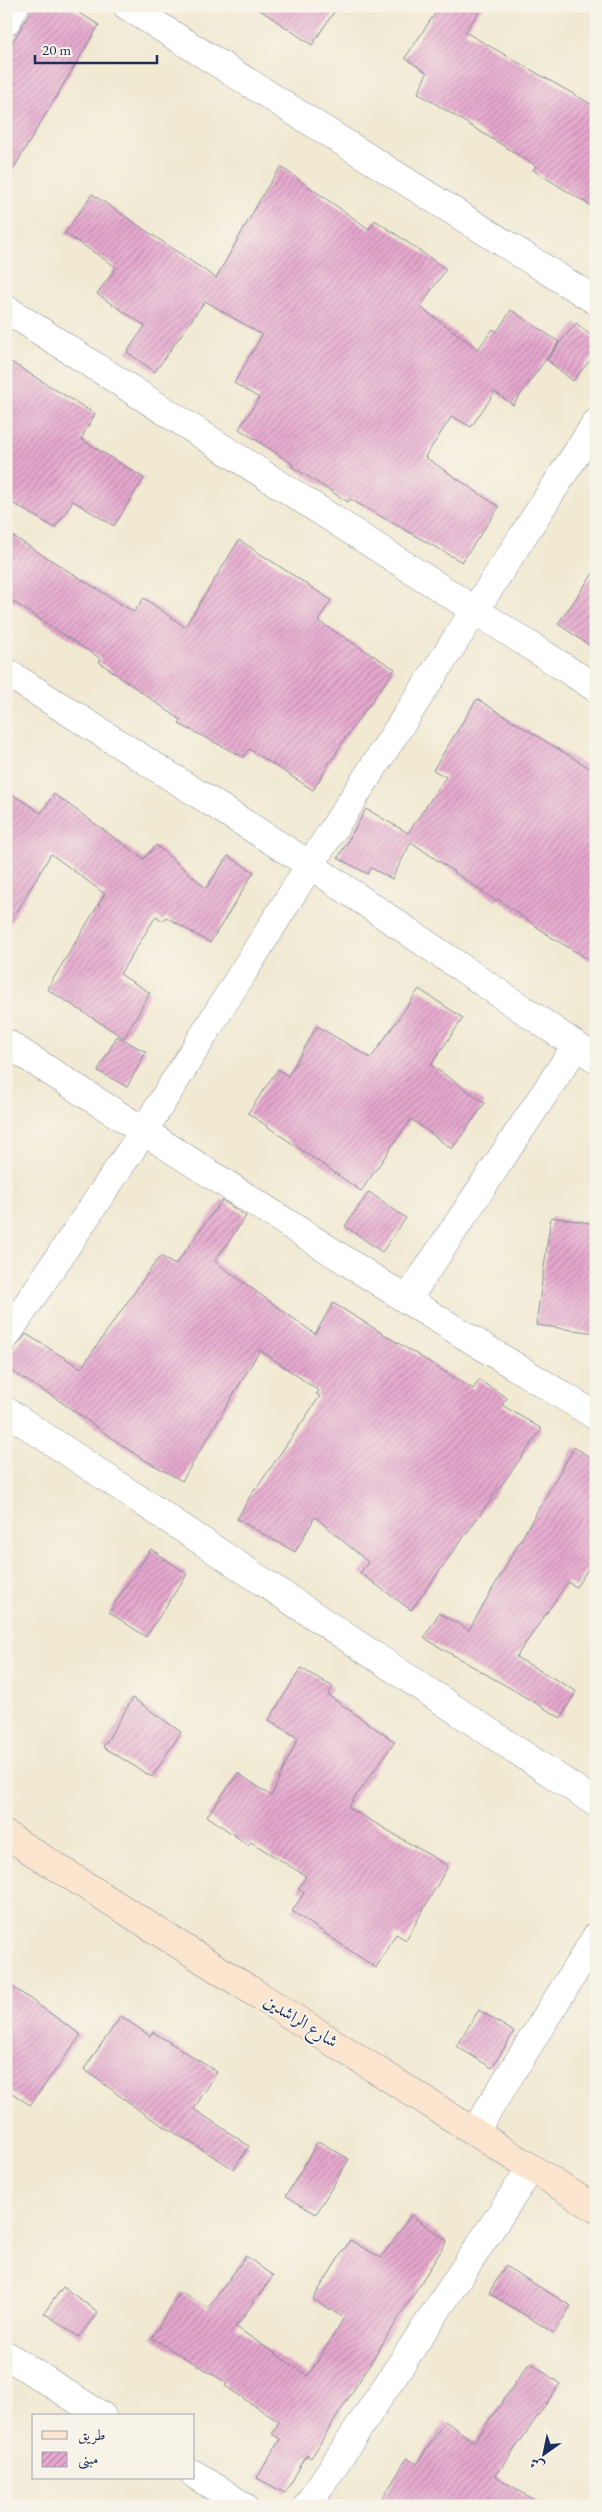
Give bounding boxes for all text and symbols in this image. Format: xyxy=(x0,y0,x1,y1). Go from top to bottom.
scale bar xyxy=(35,32,158,64)
text: 20 m xyxy=(42,40,71,59)
street label: شارع الراشدين xyxy=(258,1989,343,2056)
legend xyxy=(32,2414,195,2480)
text: طريق xyxy=(78,2425,105,2445)
north arrow xyxy=(520,2430,570,2480)
text: مبنى xyxy=(78,2449,98,2470)
text: ش xyxy=(526,2454,548,2476)

